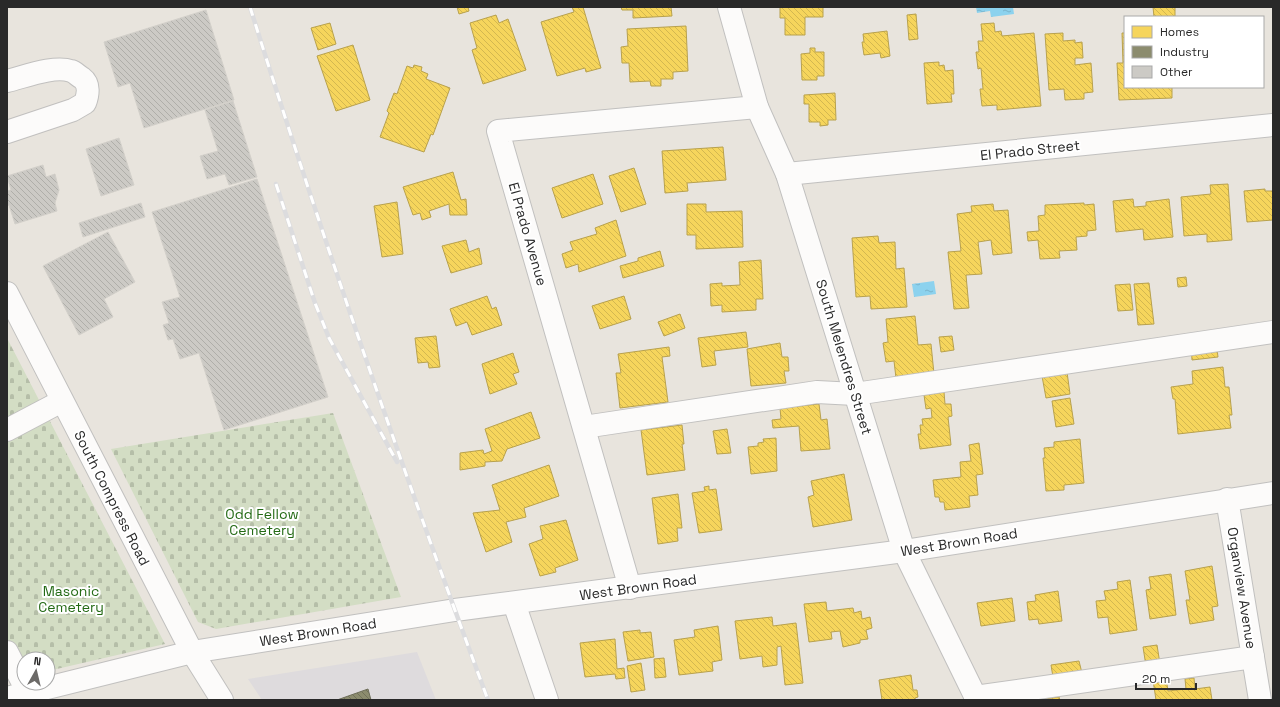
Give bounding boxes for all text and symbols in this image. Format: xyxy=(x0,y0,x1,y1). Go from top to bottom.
legend xyxy=(1124,16,1264,88)
text: Homes xyxy=(1160,24,1199,40)
text: Industry xyxy=(1160,44,1209,60)
text: Other xyxy=(1160,64,1193,80)
street label: El Prado Street xyxy=(979,136,1081,164)
street label: El Prado Avenue xyxy=(505,180,551,288)
street label: South Melendres Street xyxy=(812,277,876,437)
street label: South Compress Road xyxy=(70,427,154,569)
park label: Odd Fellow Cemetery xyxy=(225,505,299,539)
street label: West Brown Road xyxy=(899,524,1019,560)
street label: Organview Avenue xyxy=(1223,526,1261,650)
street label: West Brown Road xyxy=(578,570,698,604)
park label: Masonic Cemetery xyxy=(38,582,104,616)
street label: West Brown Road xyxy=(258,614,378,650)
north arrow xyxy=(16,651,56,691)
text: N xyxy=(33,654,42,669)
scale bar xyxy=(1136,665,1196,691)
text: 20 m xyxy=(1142,671,1170,687)

